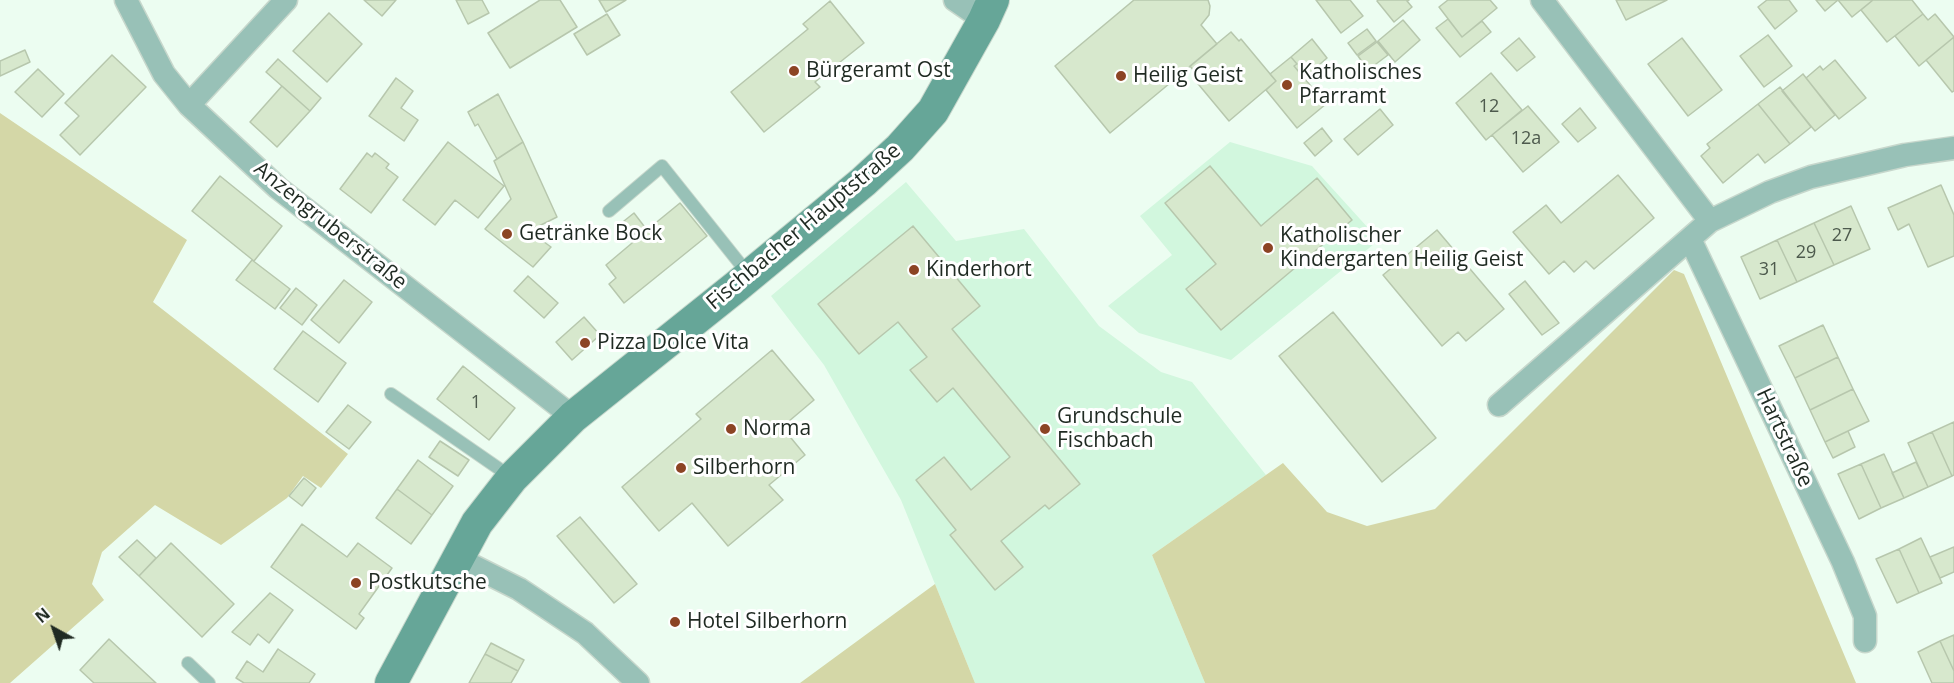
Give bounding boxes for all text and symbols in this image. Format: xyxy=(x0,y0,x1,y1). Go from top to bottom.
place label: Bürgeramt Ost xyxy=(806,58,951,84)
place label: Katholisches Pfarramt xyxy=(1299,60,1422,110)
place label: Heilig Geist xyxy=(1133,63,1243,89)
marker: Bürgeramt Ost xyxy=(787,64,801,78)
marker: Heilig Geist xyxy=(1114,69,1128,83)
marker: Katholisches Pfarramt xyxy=(1280,78,1294,92)
house number: 12 xyxy=(1479,96,1499,118)
house number: 12a xyxy=(1511,128,1541,150)
street label: Fischbacher Hauptstraße xyxy=(702,138,906,316)
street label: Anzengruberstraße xyxy=(248,157,412,295)
place label: Getränke Bock xyxy=(519,221,662,247)
place label: Katholischer Kindergarten Heilig Geist xyxy=(1280,223,1523,273)
house number: 27 xyxy=(1832,225,1852,247)
marker: Getränke Bock xyxy=(500,227,514,241)
marker: Katholischer Kindergarten Heilig Geist xyxy=(1261,241,1275,255)
house number: 29 xyxy=(1796,242,1816,264)
place label: Kinderhort xyxy=(926,257,1032,283)
house number: 31 xyxy=(1759,259,1779,281)
marker: Kinderhort xyxy=(907,263,921,277)
place label: Pizza Dolce Vita xyxy=(597,330,749,356)
marker: Pizza Dolce Vita xyxy=(578,336,592,350)
street label: Hartstraße xyxy=(1750,385,1818,491)
house number: 1 xyxy=(471,392,481,414)
place label: Grundschule Fischbach xyxy=(1057,404,1182,454)
place label: Norma xyxy=(743,416,811,442)
marker: Norma xyxy=(724,422,738,436)
marker: Grundschule Fischbach xyxy=(1038,422,1052,436)
place label: Silberhorn xyxy=(693,455,795,481)
marker: Silberhorn xyxy=(674,461,688,475)
place label: Postkutsche xyxy=(368,570,487,596)
marker: Postkutsche xyxy=(349,576,363,590)
north arrow xyxy=(24,599,84,659)
text: N xyxy=(30,603,54,628)
place label: Hotel Silberhorn xyxy=(687,609,847,635)
marker: Hotel Silberhorn xyxy=(668,615,682,629)

